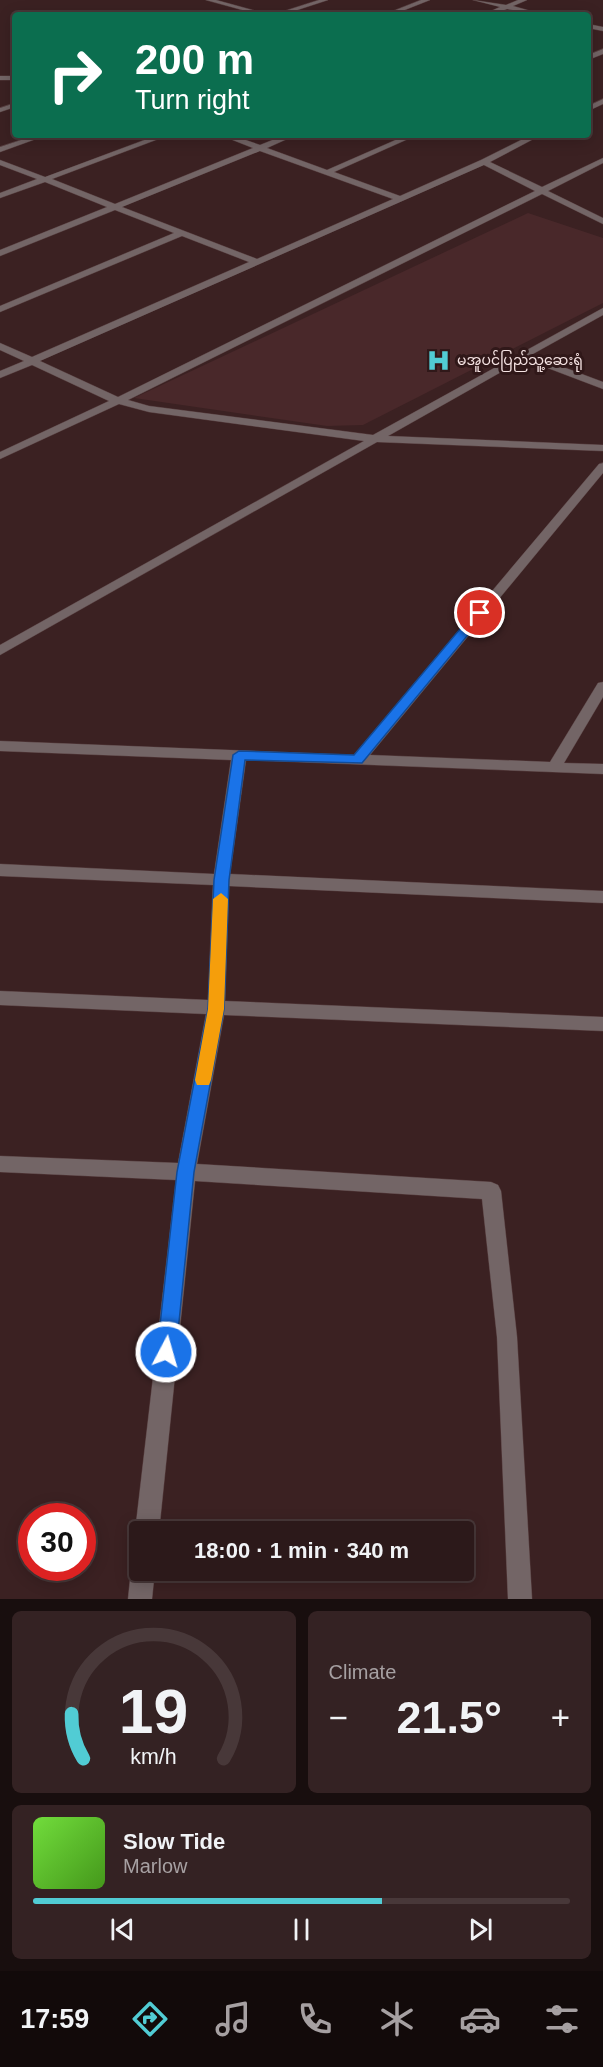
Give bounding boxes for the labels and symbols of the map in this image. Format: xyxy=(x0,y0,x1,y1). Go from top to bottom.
hospital icon: မအူပင်ပြည်သူ့ဆေးရုံ xyxy=(426,347,452,373)
place label: မအူပင်ပြည်သူ့ဆေးရုံ xyxy=(457,350,583,372)
pin xyxy=(454,587,505,638)
position arrow xyxy=(134,1320,198,1384)
speed limit sign: 30 xyxy=(18,1503,96,1581)

